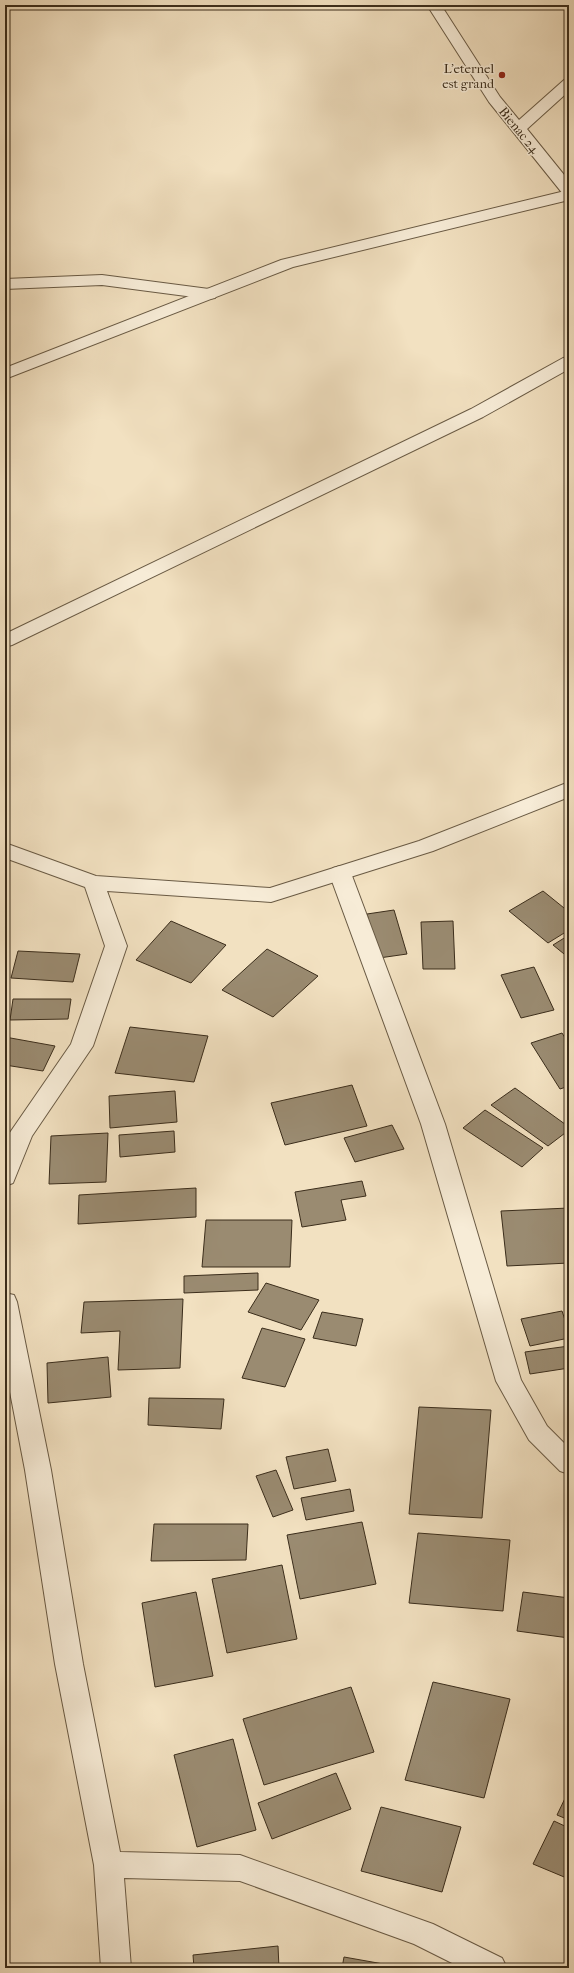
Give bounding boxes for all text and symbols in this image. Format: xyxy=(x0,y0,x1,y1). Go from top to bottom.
place label: L'eternel est grand xyxy=(442,61,495,91)
marker: L'eternel est grand xyxy=(497,70,507,80)
street label: Bienac 24 xyxy=(496,104,542,156)

